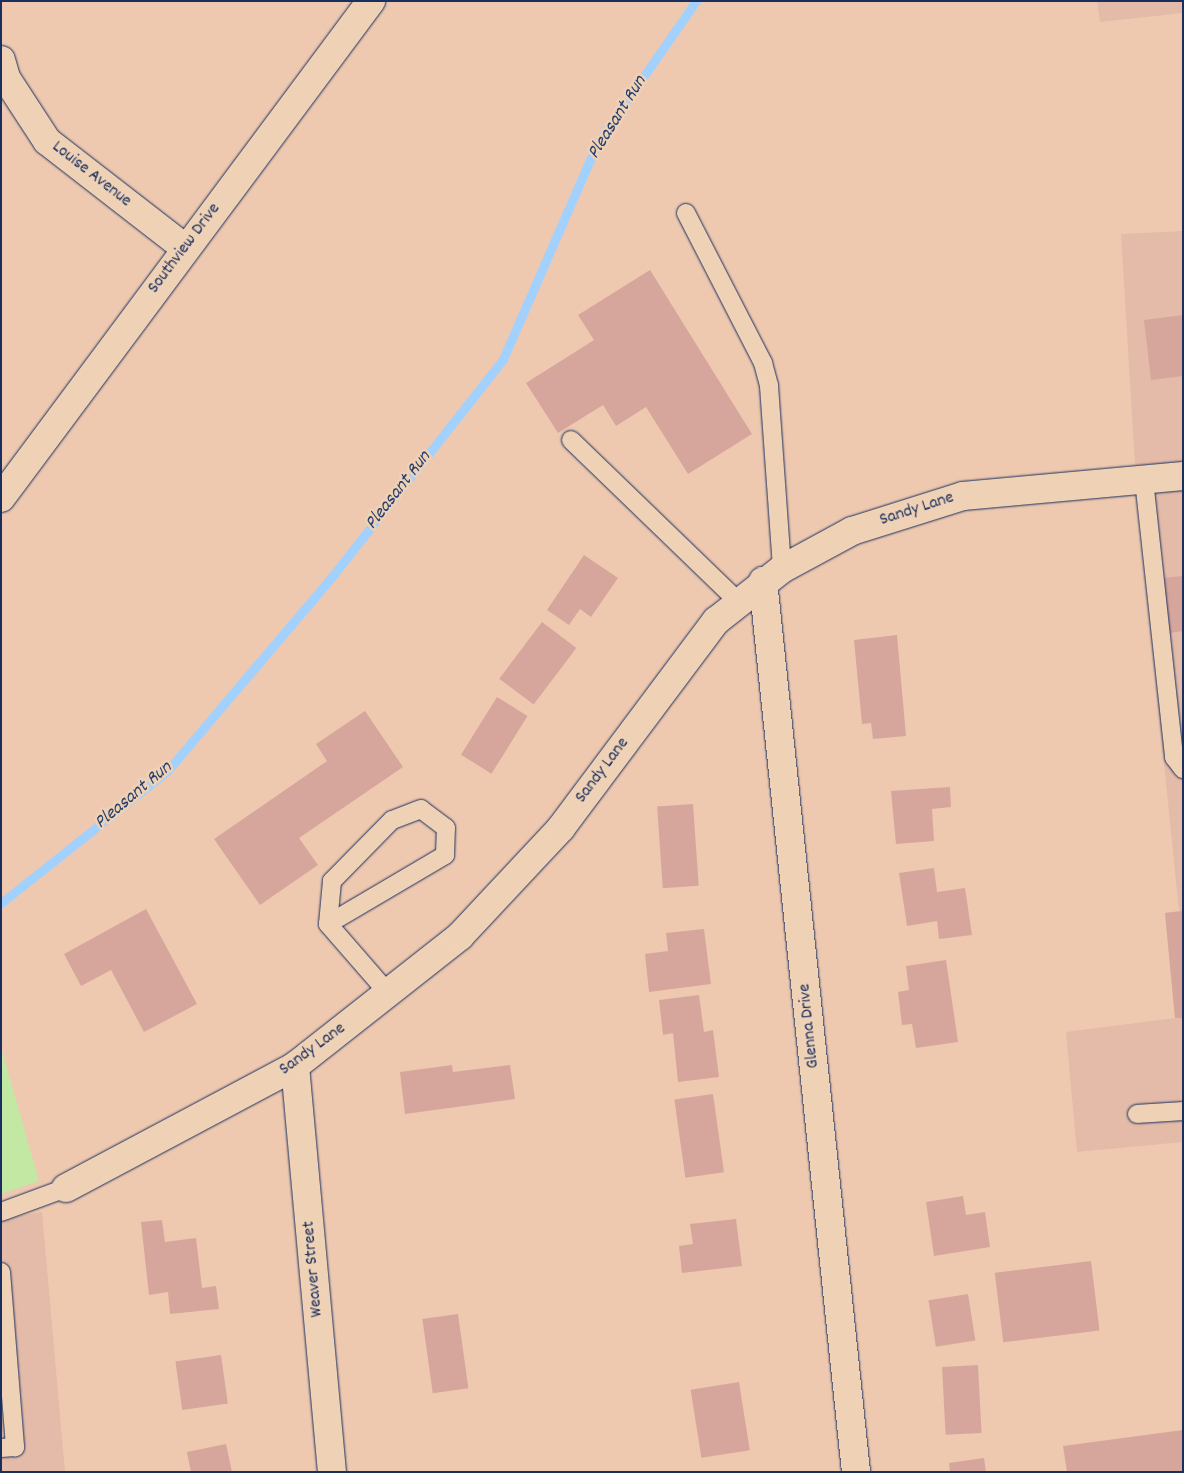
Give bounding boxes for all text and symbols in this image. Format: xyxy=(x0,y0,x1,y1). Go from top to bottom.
water label: Pleasant Run xyxy=(584,72,652,164)
street label: Louise Avenue xyxy=(47,137,135,213)
street label: Southview Drive xyxy=(144,199,226,299)
water label: Pleasant Run xyxy=(361,447,437,535)
street label: Sandy Lane xyxy=(877,488,957,532)
street label: Sandy Lane xyxy=(571,734,635,808)
water label: Pleasant Run xyxy=(91,757,177,835)
street label: Glenna Drive xyxy=(795,983,825,1069)
street label: Sandy Lane xyxy=(276,1019,350,1081)
street label: Weaver Street xyxy=(299,1220,329,1318)

